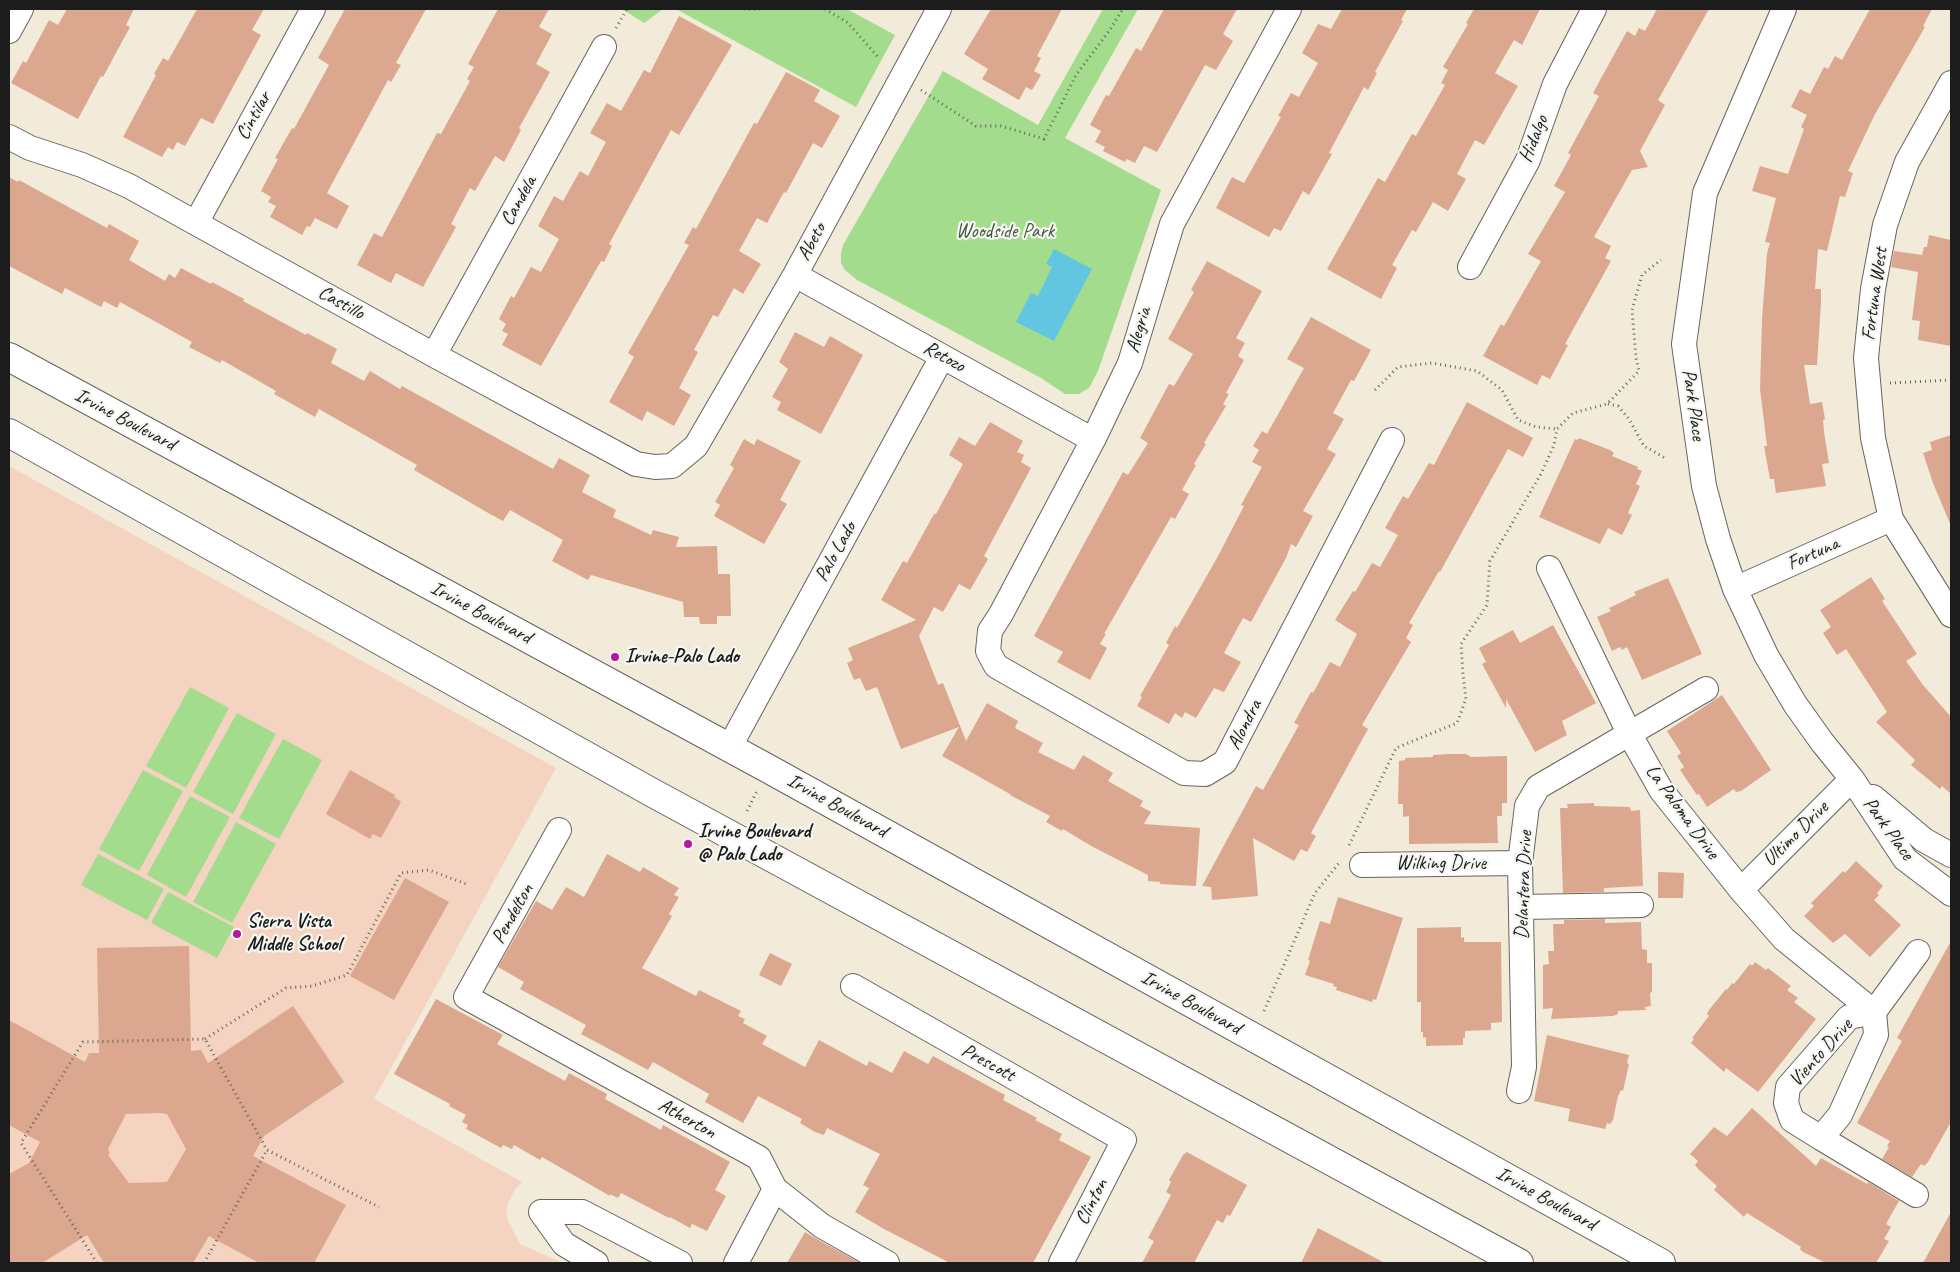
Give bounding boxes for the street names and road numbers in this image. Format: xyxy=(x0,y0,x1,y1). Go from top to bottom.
street label: Cintilar xyxy=(231,88,277,144)
street label: Hidalgo xyxy=(1514,112,1554,166)
street label: Candela xyxy=(496,172,542,230)
street label: Abeto xyxy=(792,219,832,265)
street label: Fortuna West xyxy=(1857,246,1893,342)
street label: Castillo xyxy=(314,281,368,325)
street label: Alegria xyxy=(1121,305,1157,355)
street label: Retozo xyxy=(919,336,969,378)
street label: Park Place xyxy=(1676,368,1710,442)
street label: Irvine Boulevard xyxy=(70,383,180,457)
street label: Palo Lado xyxy=(810,518,862,586)
street label: Fortuna xyxy=(1783,532,1843,576)
street label: Irvine Boulevard xyxy=(426,576,536,650)
street label: Alondra xyxy=(1222,696,1268,754)
street label: La Paloma Drive xyxy=(1640,760,1724,864)
street label: Irvine Boulevard xyxy=(783,769,891,843)
street label: Park Place xyxy=(1857,793,1919,865)
street label: Ultimo Drive xyxy=(1758,796,1834,872)
street label: Delantera Drive xyxy=(1510,830,1538,940)
street label: Wilking Drive xyxy=(1396,852,1486,876)
street label: Pendelton xyxy=(487,880,539,948)
street label: Irvine Boulevard xyxy=(1137,966,1245,1040)
street label: Viento Drive xyxy=(1784,1014,1858,1092)
street label: Prescott xyxy=(957,1039,1019,1087)
street label: Atherton xyxy=(654,1093,720,1145)
street label: Irvine Boulevard xyxy=(1492,1162,1600,1236)
street label: Clinton xyxy=(1070,1175,1114,1229)

